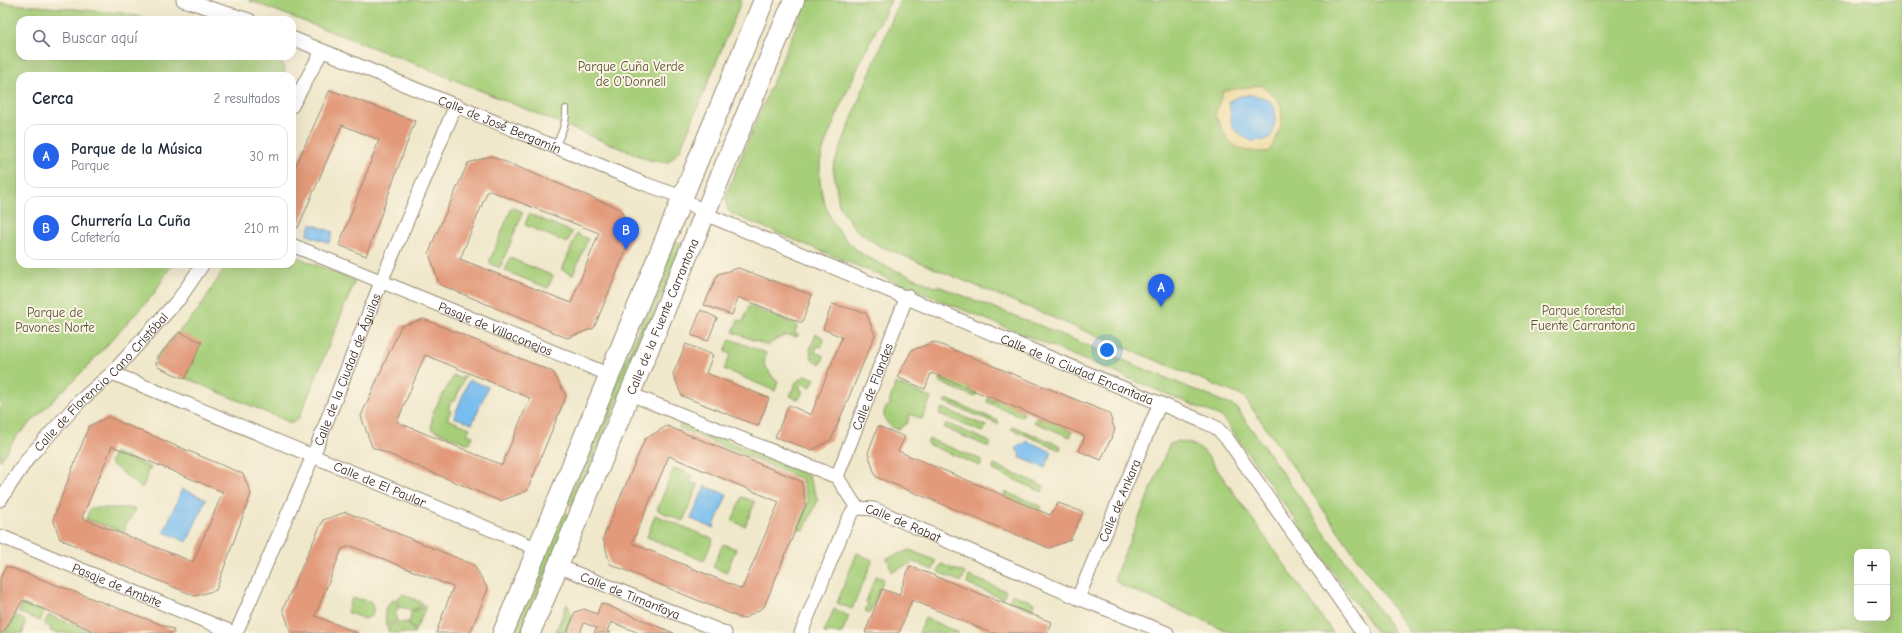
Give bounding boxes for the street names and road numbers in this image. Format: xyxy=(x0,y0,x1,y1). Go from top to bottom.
street label: Calle de José Bergamín xyxy=(436,92,564,157)
street label: Calle de la Fuente Carrantona xyxy=(623,236,702,397)
street label: Calle de la Ciudad de Águilas xyxy=(311,291,384,448)
street label: Pasaje de Villaconejos xyxy=(436,299,555,359)
street label: Calle de Florencio Cano Cristóbal xyxy=(31,310,171,454)
street label: Calle de la Ciudad Encantada xyxy=(998,331,1156,408)
street label: Calle de Flandes xyxy=(849,341,896,432)
street label: Calle de Ankara xyxy=(1096,457,1144,544)
street label: Calle de El Paular xyxy=(331,458,429,510)
street label: Calle de Rabat xyxy=(865,502,944,546)
street label: Pasaje de Ambite xyxy=(70,560,164,610)
street label: Calle de Timanfaya xyxy=(578,569,682,622)

